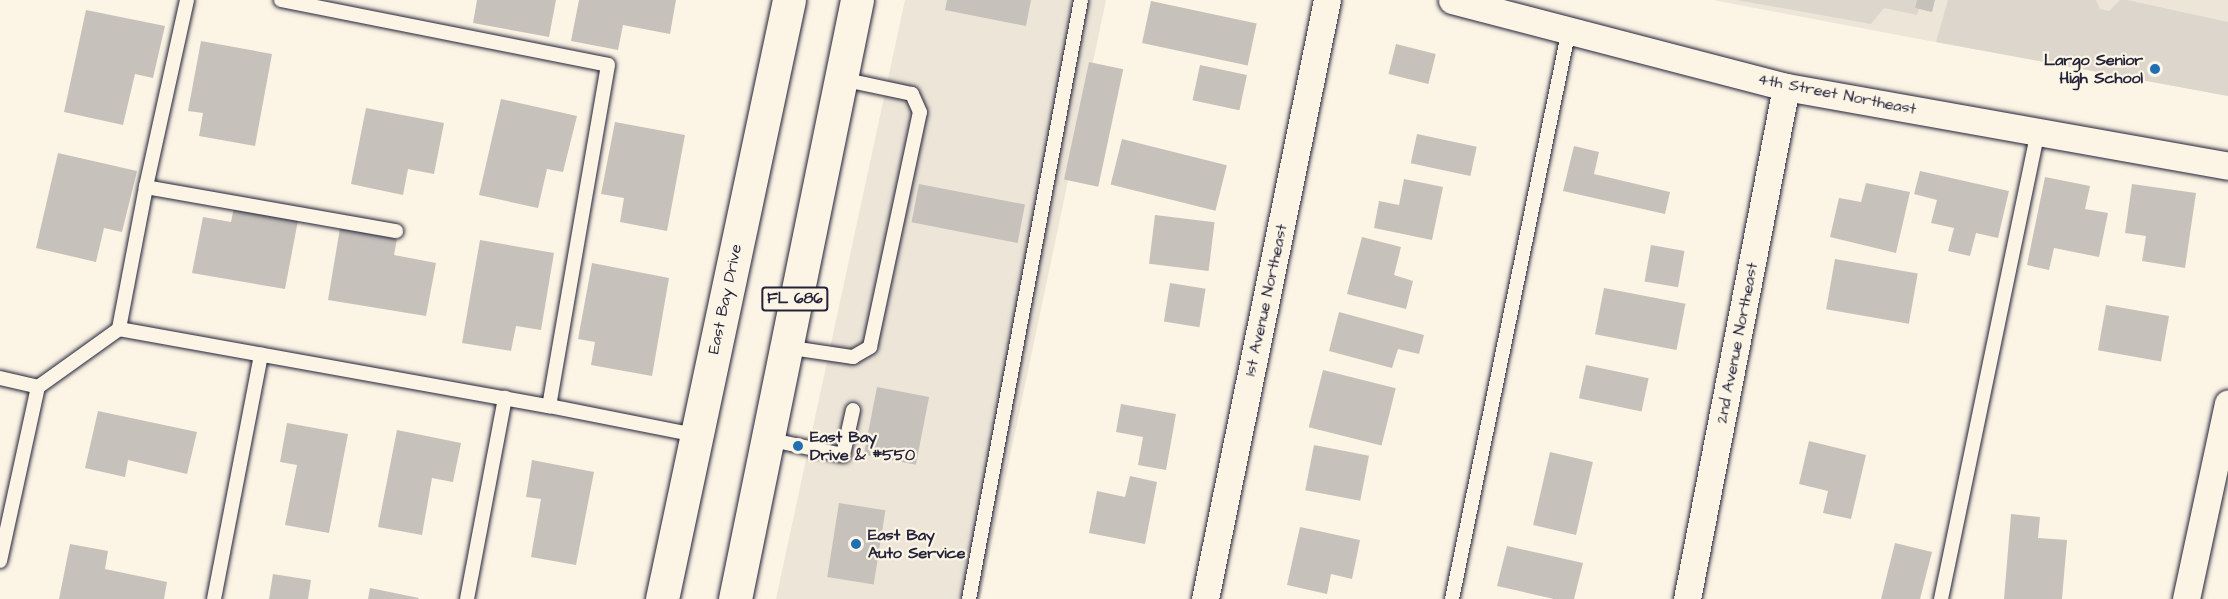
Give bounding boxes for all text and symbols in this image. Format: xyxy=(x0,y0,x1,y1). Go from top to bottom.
place label: Largo Senior High School xyxy=(2044,50,2143,88)
marker: Largo Senior High School xyxy=(2148,62,2162,76)
street label: 4th Street Northeast xyxy=(1756,69,1918,119)
street label: 1st Avenue Northeast xyxy=(1241,222,1291,378)
street label: East Bay Drive xyxy=(704,242,746,356)
street label: 2nd Avenue Northeast xyxy=(1712,261,1762,425)
road number: FL 686 xyxy=(760,287,830,311)
place label: East Bay Drive & #550 xyxy=(810,427,915,465)
marker: East Bay Drive & #550 xyxy=(791,439,805,453)
place label: East Bay Auto Service xyxy=(868,525,966,563)
marker: East Bay Auto Service xyxy=(849,537,863,551)

